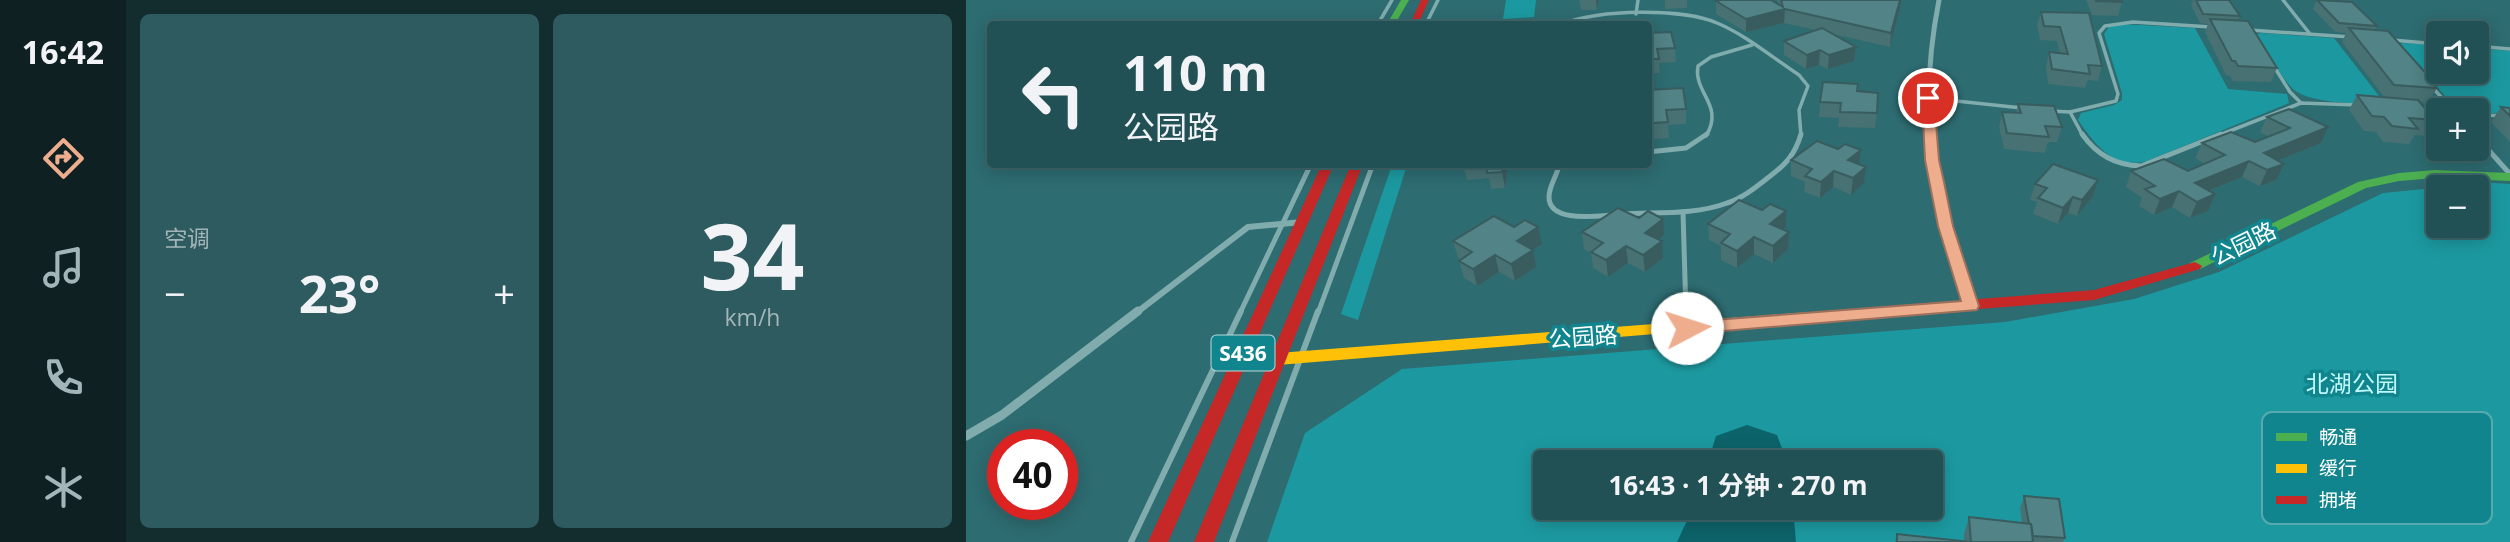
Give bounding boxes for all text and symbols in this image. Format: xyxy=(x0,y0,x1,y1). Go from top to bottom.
map controls xyxy=(2426,21,2489,238)
button: sound xyxy=(2426,21,2489,84)
text: 16:42 xyxy=(22,30,104,73)
text: 110 m xyxy=(1123,39,1268,105)
icon: left xyxy=(1008,49,1099,140)
pin xyxy=(1898,68,1958,128)
icon: arrive xyxy=(1909,79,1947,117)
button: + xyxy=(2426,98,2489,161)
text: 公园路 xyxy=(1123,105,1219,148)
icon: directions xyxy=(39,134,88,183)
button: − xyxy=(2426,175,2489,238)
text: 34 xyxy=(700,193,805,317)
street label: 公园路 xyxy=(2205,213,2281,273)
text: 空调 xyxy=(164,222,210,254)
icon: music xyxy=(39,243,88,292)
text: 23° xyxy=(299,257,380,328)
text: − xyxy=(164,267,186,319)
text: + xyxy=(493,267,515,319)
position arrow xyxy=(1650,291,1724,365)
text: km/h xyxy=(725,301,780,333)
street label: 公园路 xyxy=(1547,318,1619,354)
road number: S436 xyxy=(1212,336,1274,370)
icon: phone xyxy=(39,353,88,402)
park label: 北湖公园 xyxy=(2306,367,2398,399)
legend xyxy=(2262,412,2492,524)
text: 畅通 xyxy=(2319,424,2357,450)
speed limit sign: 40 xyxy=(987,429,1078,520)
text: 缓行 xyxy=(2319,455,2357,481)
icon: climate xyxy=(39,463,88,512)
text: 16:43 · 1 分钟 · 270 m xyxy=(1608,467,1868,503)
text: 拥堵 xyxy=(2319,487,2357,513)

